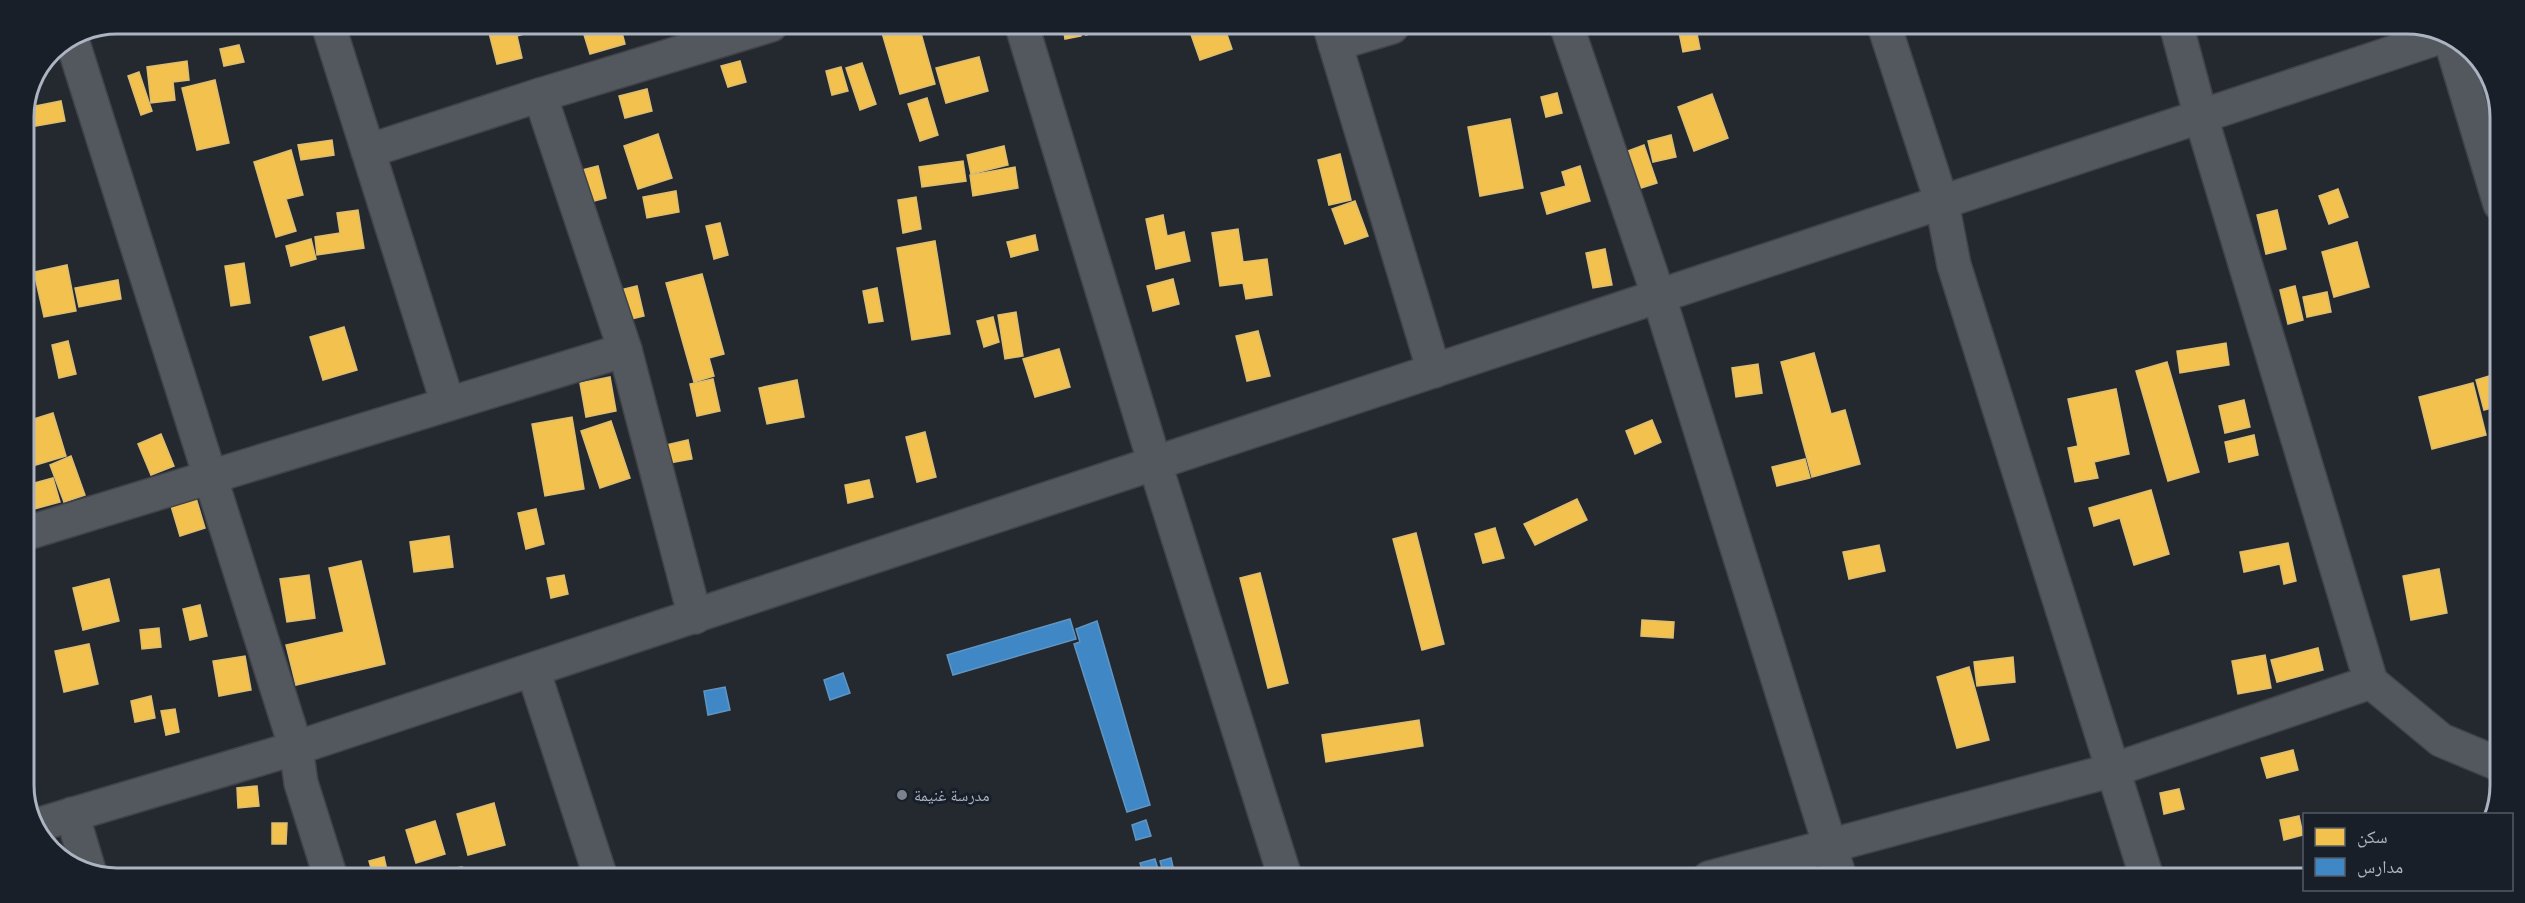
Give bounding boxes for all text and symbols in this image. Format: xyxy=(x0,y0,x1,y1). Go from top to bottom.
place label: مدرسة غنيمة xyxy=(914,784,989,807)
marker: مدرسة غنيمة xyxy=(895,788,909,802)
legend xyxy=(2303,813,2513,891)
text: سكن xyxy=(2357,824,2388,849)
text: مدارس xyxy=(2357,854,2403,879)

